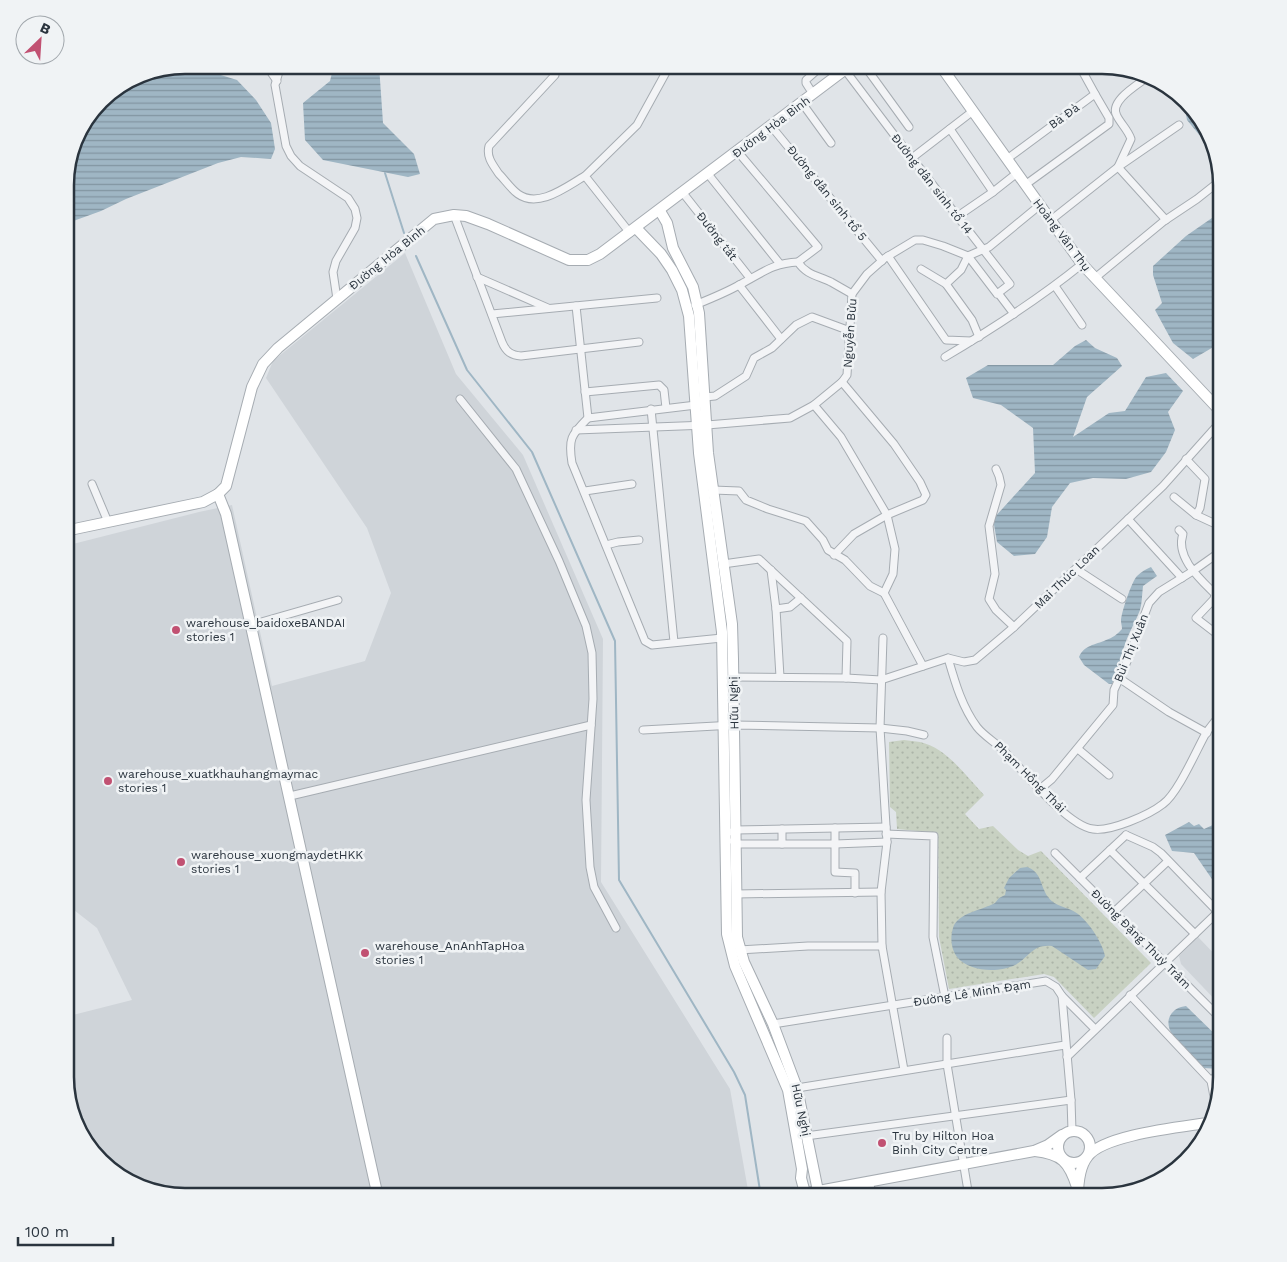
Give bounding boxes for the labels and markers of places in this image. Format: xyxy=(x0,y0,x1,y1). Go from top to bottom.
place label: warehouse_baidoxeBANDAI stories 1 xyxy=(186,616,345,644)
marker: warehouse_baidoxeBANDAI stories 1 xyxy=(170,624,182,636)
place label: warehouse_xuatkhauhangmaymac stories 1 xyxy=(118,767,319,795)
marker: warehouse_xuatkhauhangmaymac stories 1 xyxy=(102,775,114,787)
place label: warehouse_xuongmaydetHKK stories 1 xyxy=(191,848,363,876)
marker: warehouse_xuongmaydetHKK stories 1 xyxy=(175,856,187,868)
place label: warehouse_AnAnhTapHoa stories 1 xyxy=(375,939,525,967)
marker: warehouse_AnAnhTapHoa stories 1 xyxy=(359,947,371,959)
place label: Tru by Hilton Hoa Binh City Centre xyxy=(892,1129,994,1157)
marker: Tru by Hilton Hoa Binh City Centre xyxy=(876,1137,888,1149)

